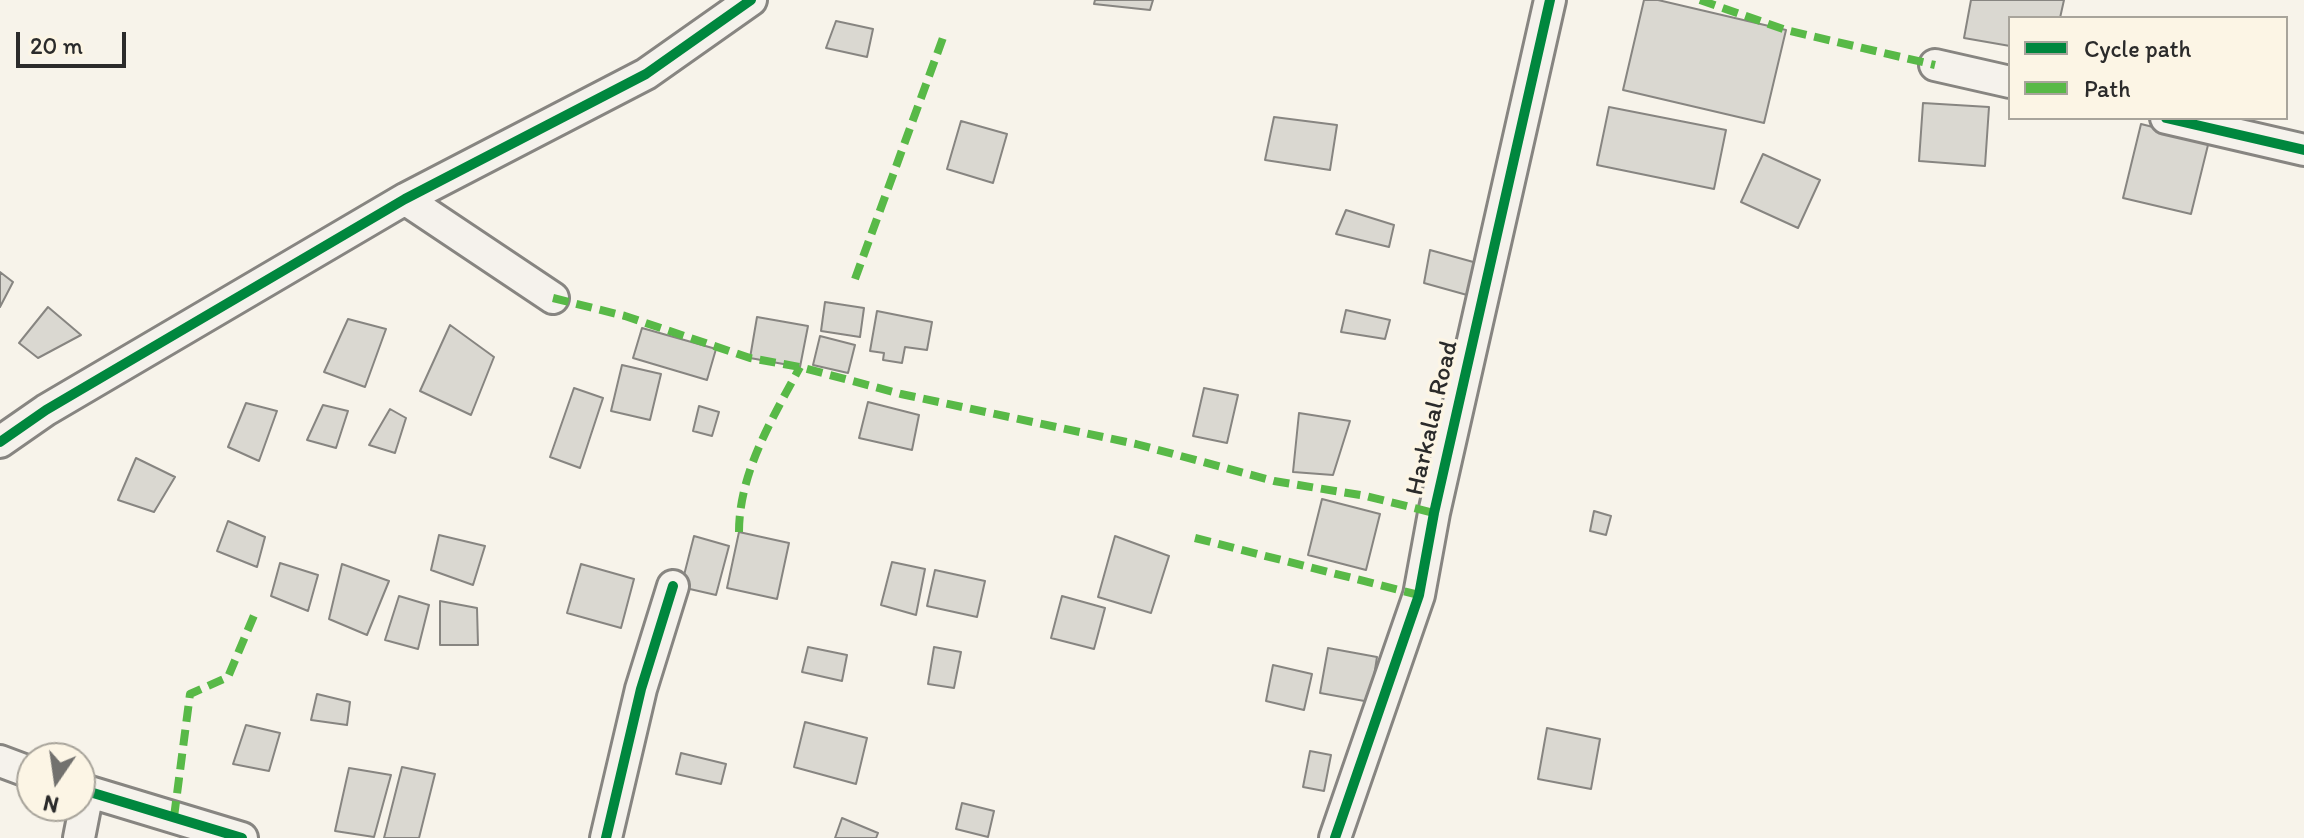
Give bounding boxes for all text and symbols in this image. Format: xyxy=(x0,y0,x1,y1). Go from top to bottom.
scale bar xyxy=(20,16,130,66)
legend xyxy=(2008,16,2288,120)
text: 20 m xyxy=(30,31,83,60)
text: Cycle path xyxy=(2084,34,2191,63)
text: Path xyxy=(2084,74,2131,103)
street label: Harkalal Road xyxy=(1400,338,1466,498)
north arrow xyxy=(16,742,96,822)
text: N xyxy=(41,789,61,819)

